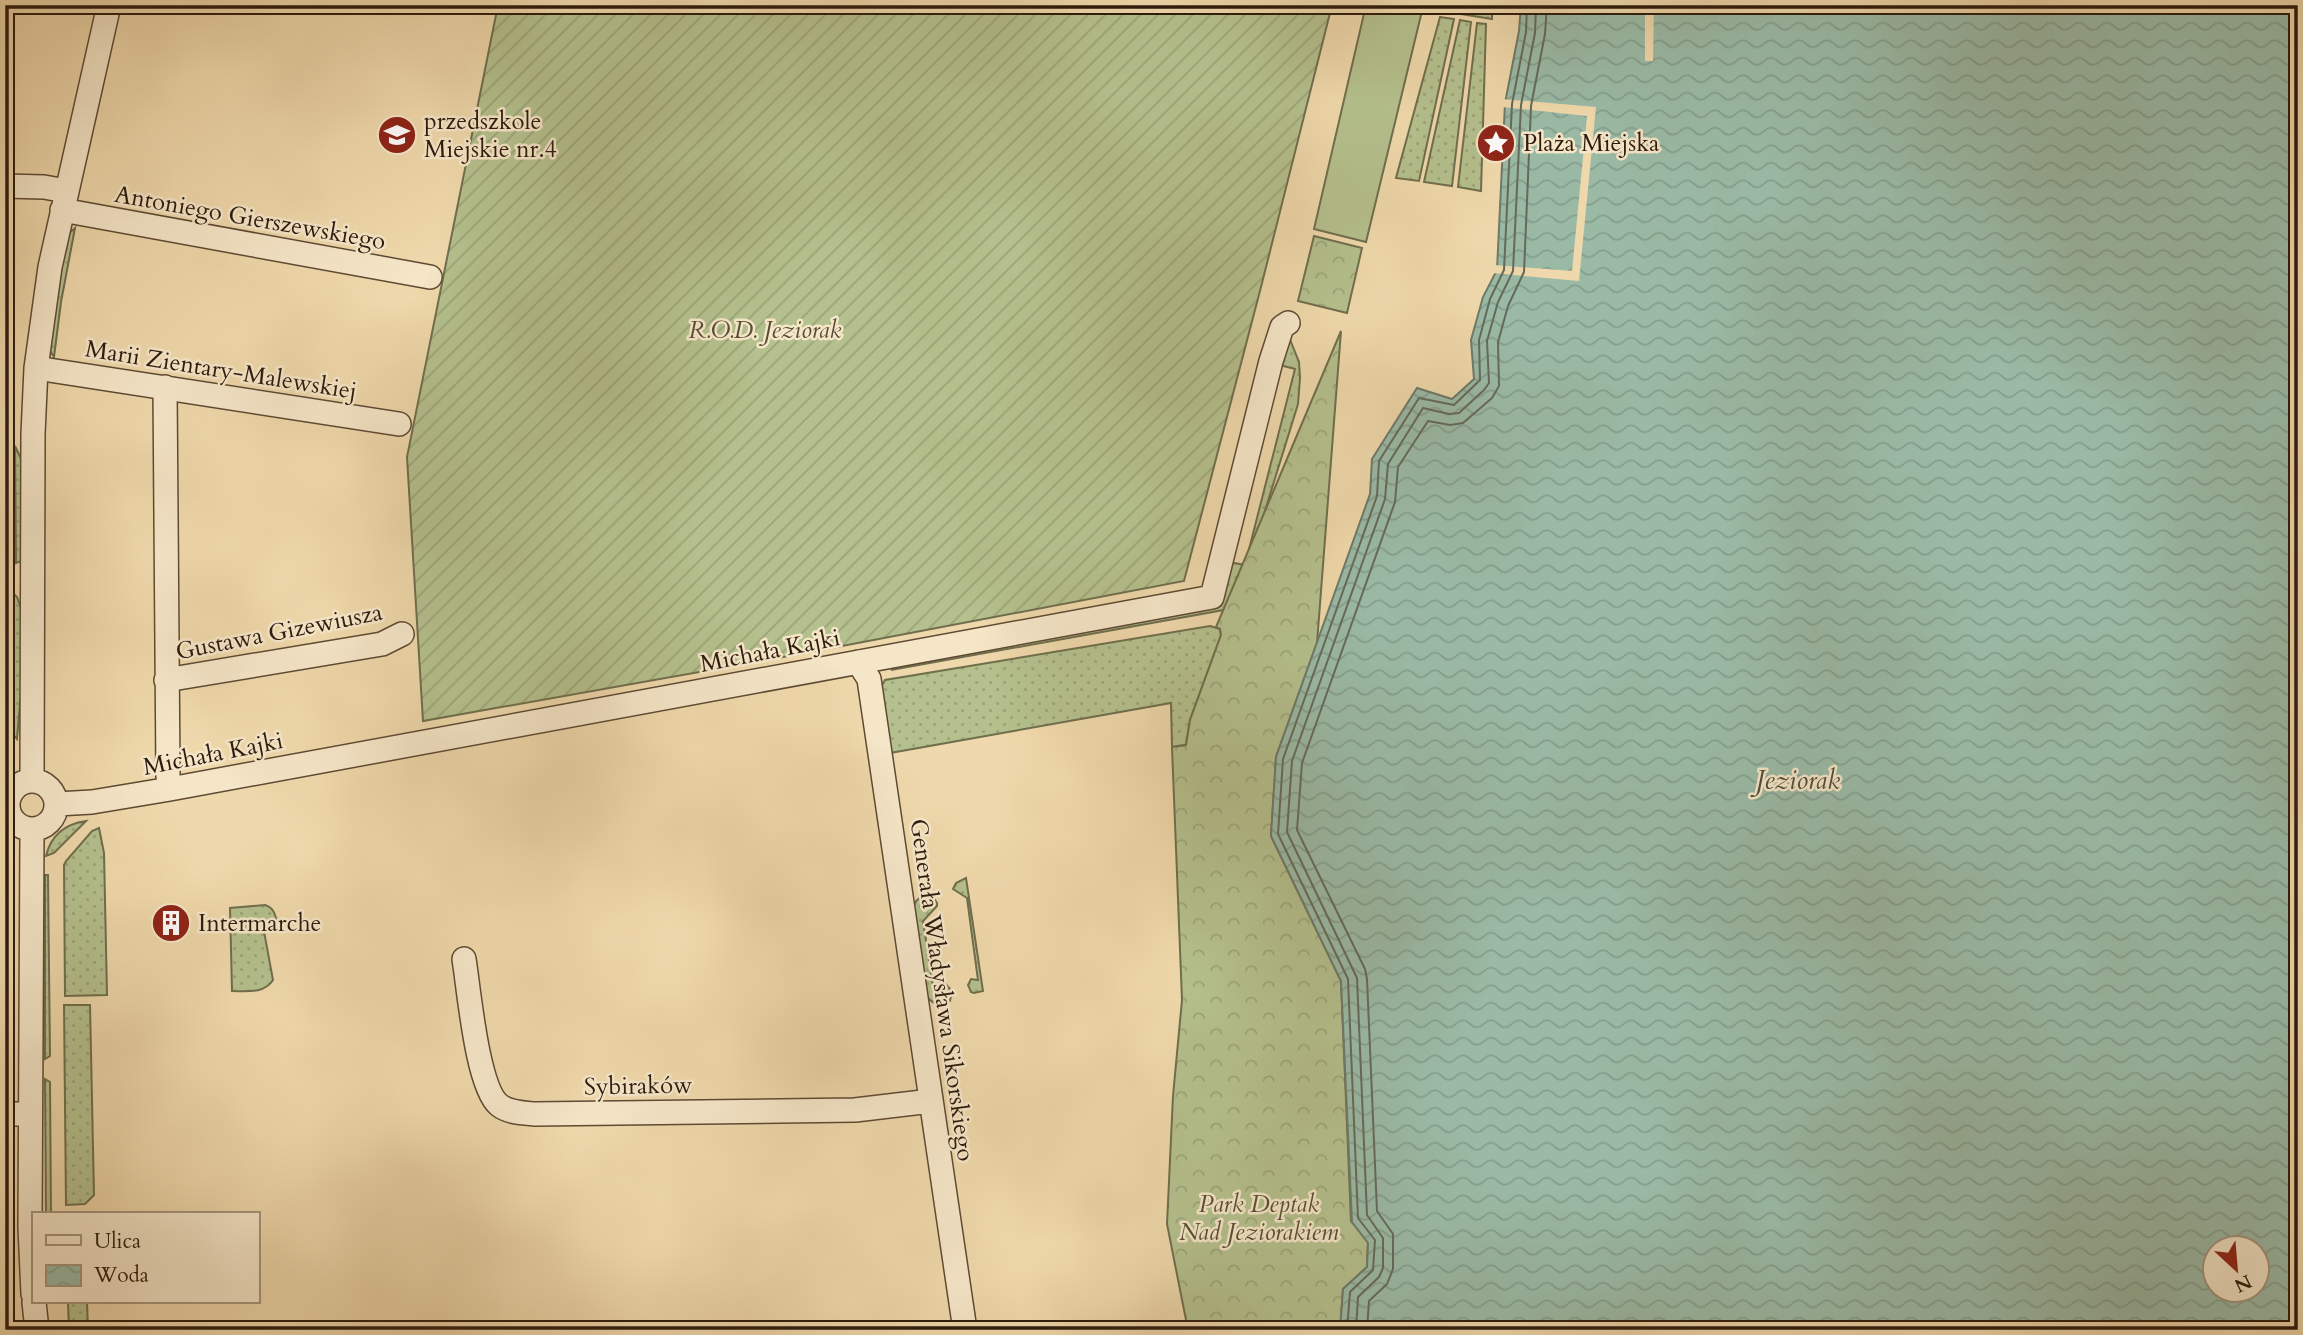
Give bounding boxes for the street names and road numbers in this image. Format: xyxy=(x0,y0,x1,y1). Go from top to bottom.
street label: Antoniego Gierszewskiego xyxy=(112,178,388,258)
street label: Marii Zientary-Malewskiej xyxy=(83,332,359,408)
street label: Gustawa Gizewiusza xyxy=(173,596,386,668)
street label: Michała Kajki xyxy=(697,621,843,681)
street label: Michała Kajki xyxy=(140,724,286,784)
street label: Generała Władysława Sikorskiego xyxy=(902,817,982,1163)
street label: Sybiraków xyxy=(583,1069,693,1103)

